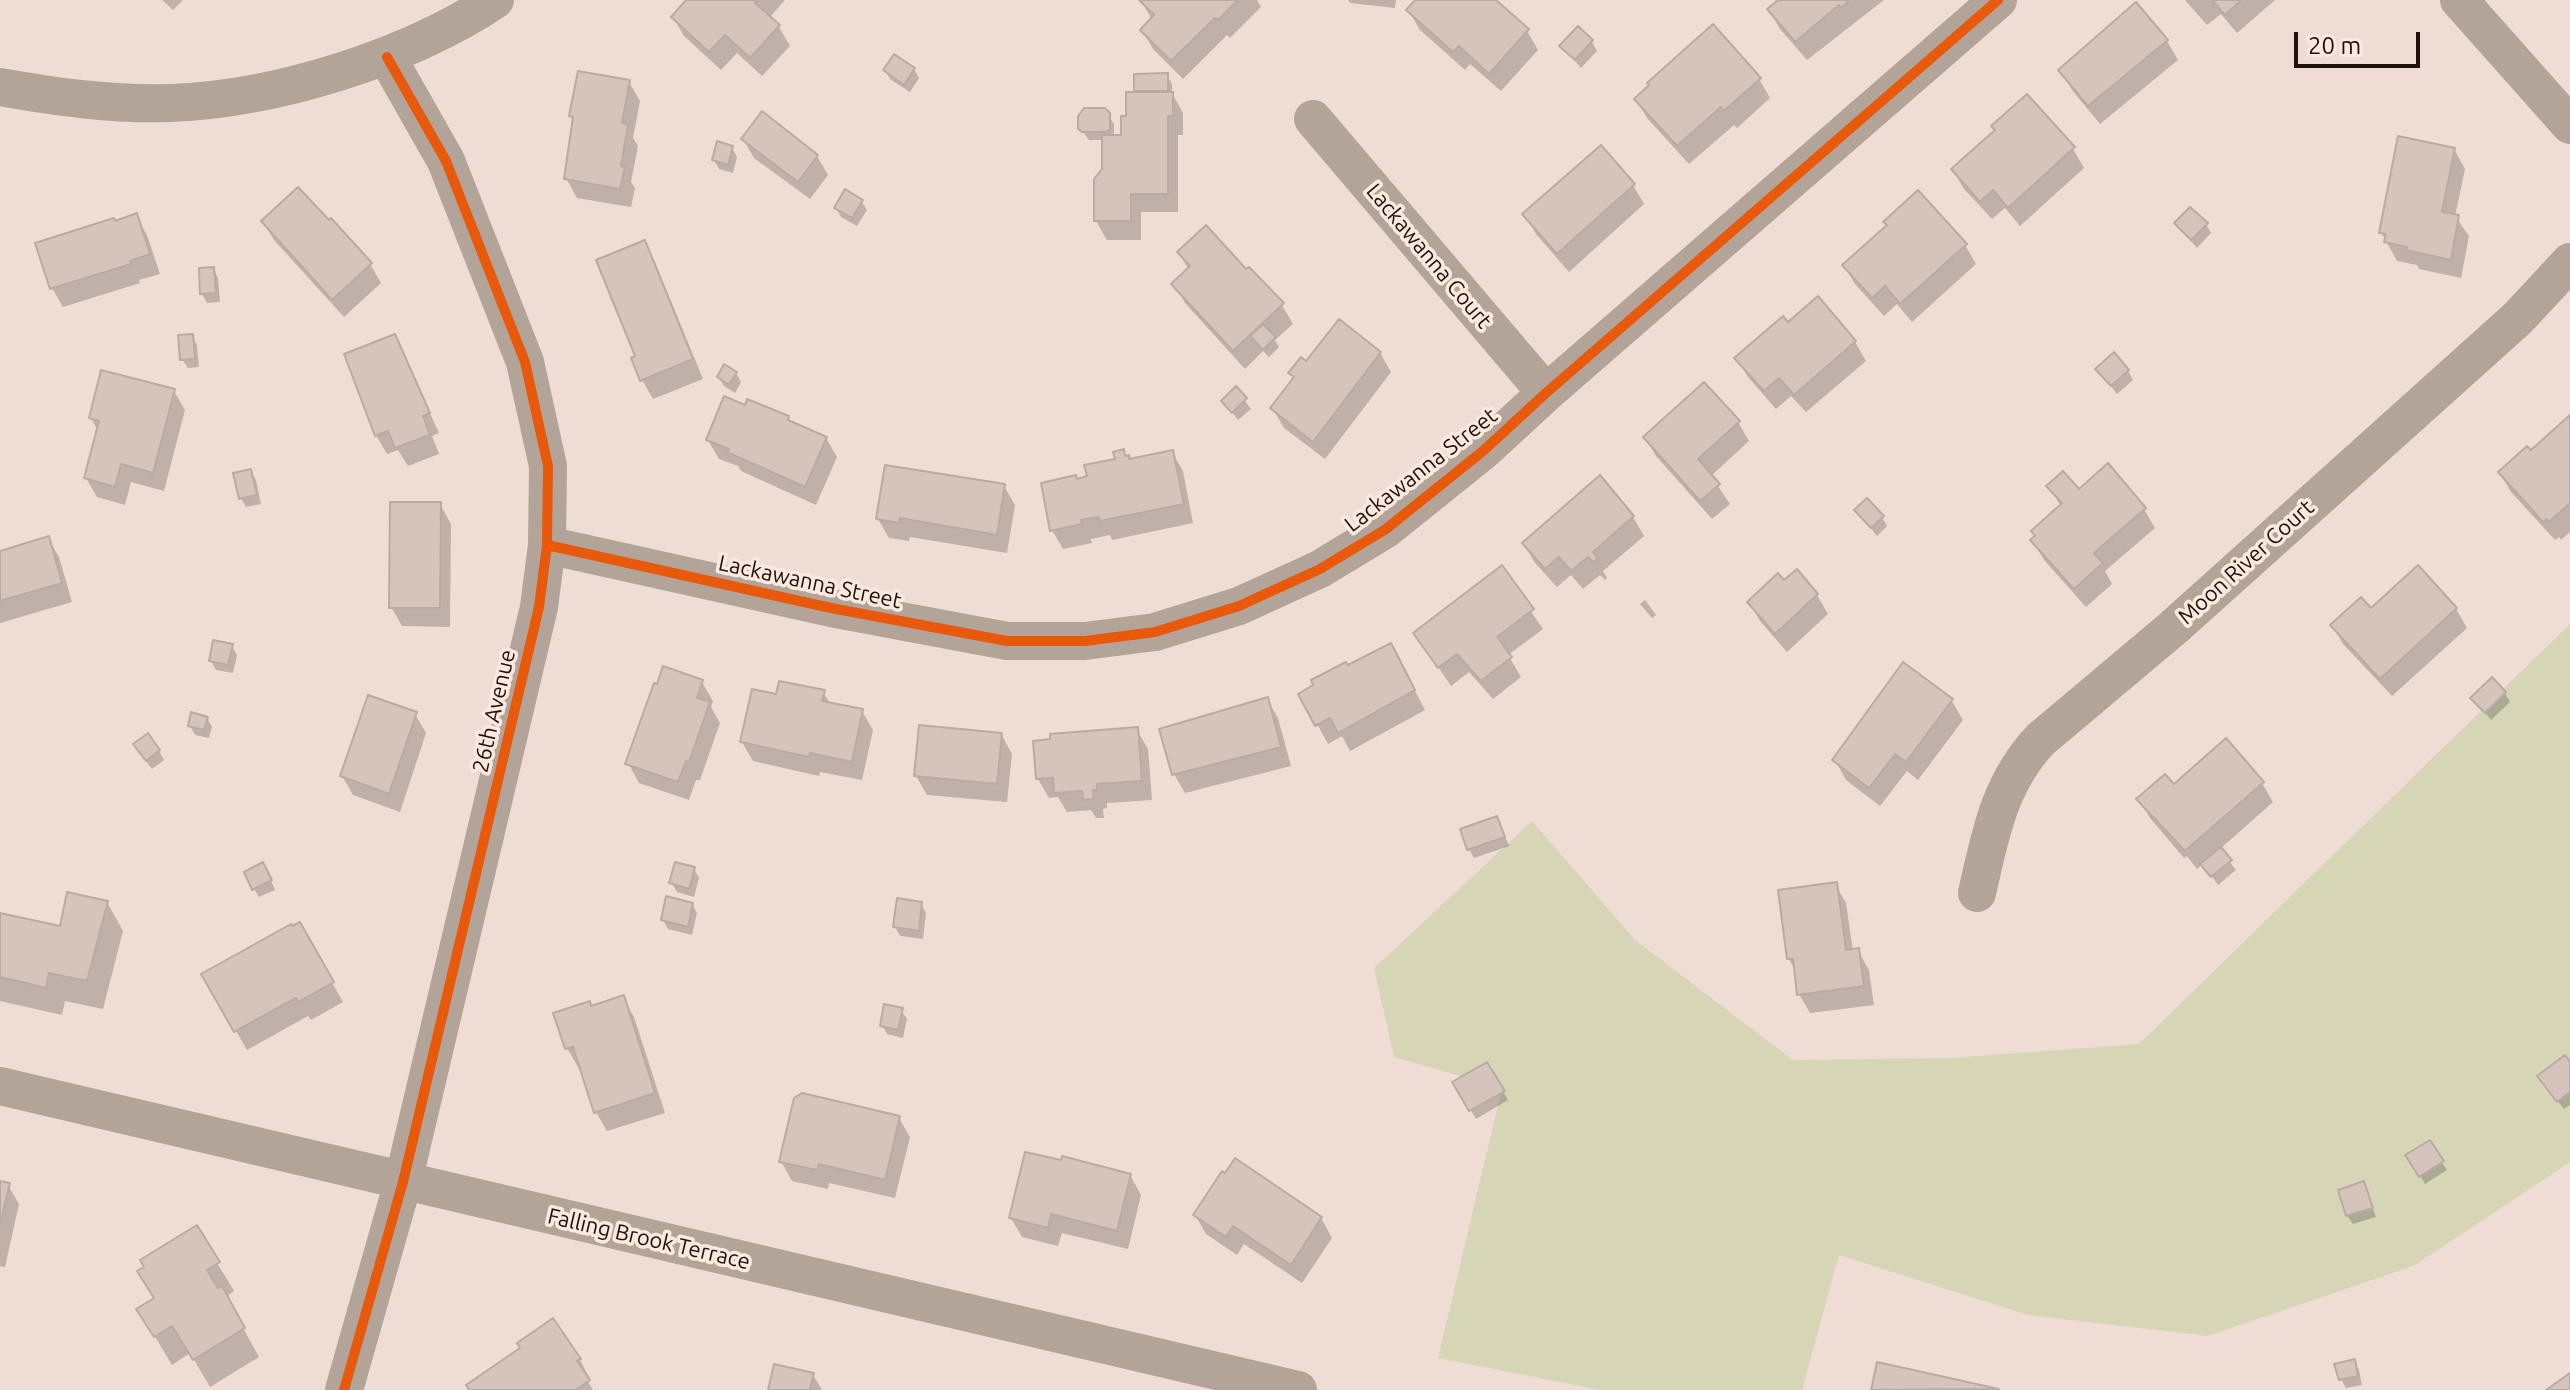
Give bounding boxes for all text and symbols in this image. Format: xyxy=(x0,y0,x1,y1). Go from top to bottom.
scale bar xyxy=(2298,16,2424,66)
text: 20 m xyxy=(2308,32,2361,59)
street label: Lackawanna Court xyxy=(1361,178,1497,334)
street label: Lackawanna Street xyxy=(1339,402,1503,538)
street label: Moon River Court xyxy=(2173,494,2319,630)
street label: Lackawanna Street xyxy=(716,550,904,614)
street label: 26th Avenue xyxy=(467,647,521,775)
street label: Falling Brook Terrace xyxy=(545,1203,753,1275)

